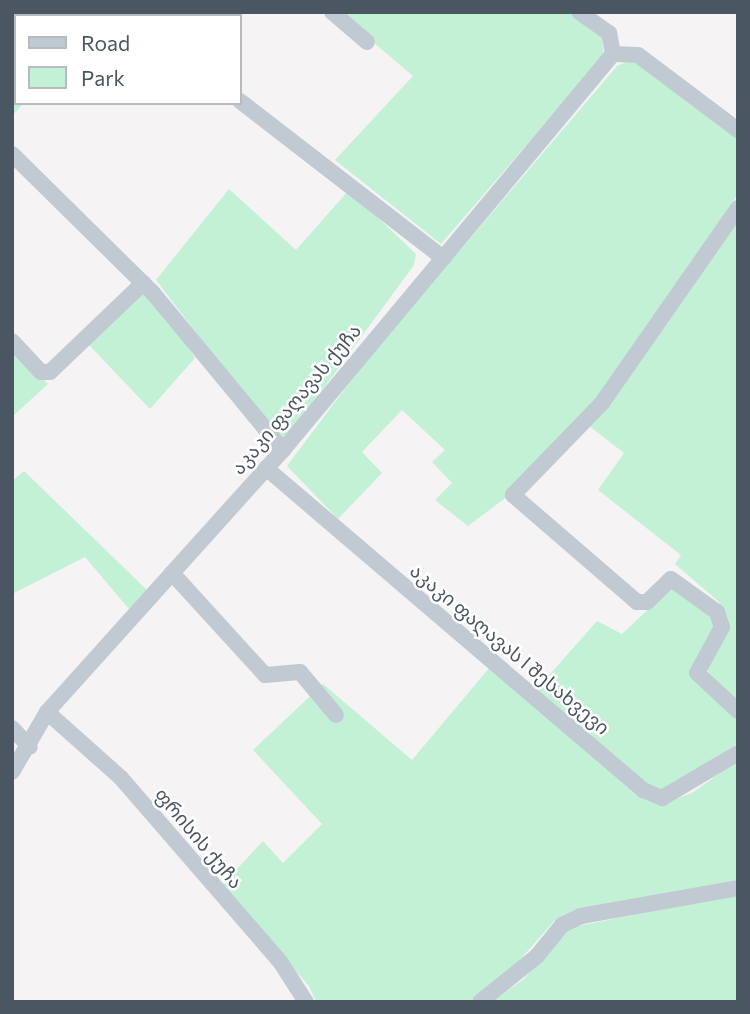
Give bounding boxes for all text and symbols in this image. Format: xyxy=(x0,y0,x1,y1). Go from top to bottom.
legend xyxy=(14,14,242,105)
text: Road xyxy=(81,30,130,55)
text: Park xyxy=(81,65,125,90)
street label: აკაკი ფაღავას ქუჩა xyxy=(226,319,366,479)
street label: აკაკი ფაღავას I შესახვევი xyxy=(406,559,614,739)
street label: ფრისის ქუჩა xyxy=(150,783,248,893)

